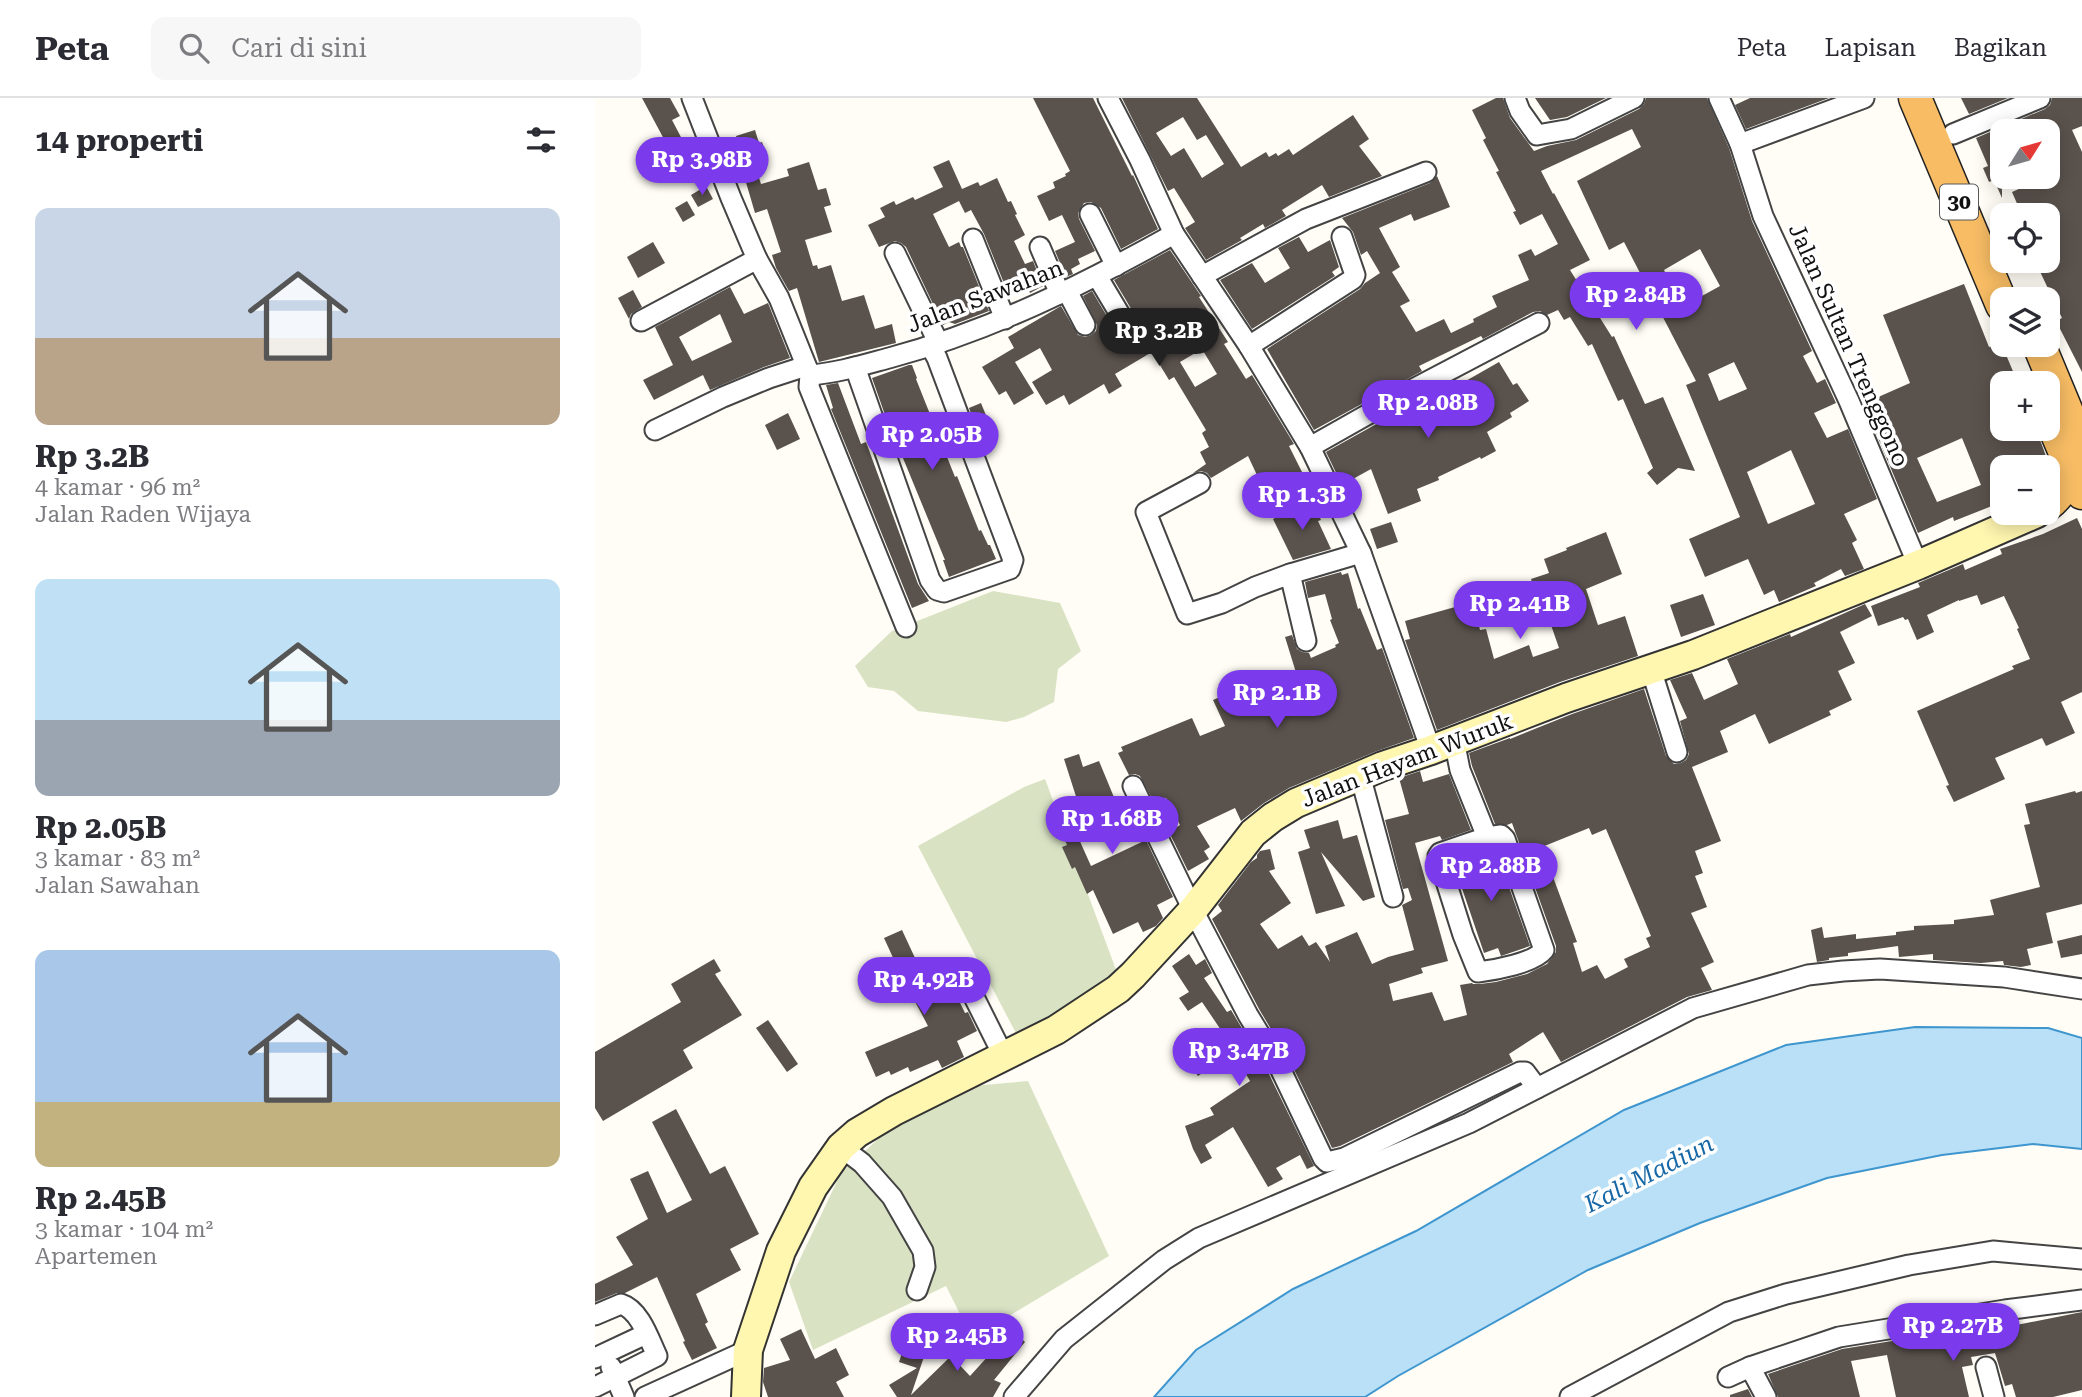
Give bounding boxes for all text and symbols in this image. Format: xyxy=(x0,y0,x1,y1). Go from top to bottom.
search box xyxy=(151,17,641,80)
text: Peta xyxy=(35,29,109,68)
icon: search xyxy=(175,29,213,67)
text: Cari di sini xyxy=(231,33,367,63)
text: Peta xyxy=(1737,34,1787,62)
text: Lapisan xyxy=(1825,34,1916,62)
text: Bagikan xyxy=(1954,34,2047,62)
north arrow xyxy=(1990,119,2060,189)
map controls xyxy=(1990,119,2060,525)
icon: filters xyxy=(522,121,560,159)
text: 14 properti xyxy=(35,123,203,158)
pin: Rp 3.98B xyxy=(630,138,774,197)
text: Rp 3.98B xyxy=(652,146,752,173)
road number: 30 xyxy=(1940,184,1978,220)
button: locate xyxy=(1990,203,2060,273)
street label: Jalan Sultan Trenggono xyxy=(1783,219,1914,471)
icon: home xyxy=(235,253,361,379)
street label: Jalan Sawahan xyxy=(903,254,1067,339)
pin: Rp 2.84B xyxy=(1564,272,1708,332)
text: Rp 2.84B xyxy=(1586,281,1686,308)
button: layers xyxy=(1990,287,2060,357)
pin: Rp 3.2B xyxy=(1094,308,1224,368)
text: Rp 3.2B xyxy=(1115,317,1203,344)
button: + xyxy=(1990,371,2060,441)
pin: Rp 2.08B xyxy=(1356,380,1500,440)
text: Rp 2.08B xyxy=(1378,389,1478,416)
pin: Rp 2.05B xyxy=(860,412,1004,472)
text: Rp 2.05B xyxy=(882,421,982,448)
text: Rp 3.2B xyxy=(35,439,150,474)
button: − xyxy=(1990,455,2060,525)
pin: Rp 1.3B xyxy=(1237,472,1367,532)
text: 4 kamar · 96 m² xyxy=(35,474,200,501)
text: Rp 1.3B xyxy=(1258,481,1346,508)
text: Jalan Raden Wijaya xyxy=(35,501,251,528)
pin: Rp 2.41B xyxy=(1448,582,1592,641)
text: Rp 2.41B xyxy=(1470,590,1570,617)
icon: home xyxy=(235,624,361,750)
pin: Rp 2.1B xyxy=(1212,670,1342,730)
text: Rp 2.1B xyxy=(1233,679,1321,706)
street label: Jalan Hayam Wuruk xyxy=(1298,708,1517,813)
pin: Rp 1.68B xyxy=(1040,796,1184,856)
text: Rp 1.68B xyxy=(1062,805,1162,832)
text: Rp 2.05B xyxy=(35,810,167,845)
pin: Rp 2.88B xyxy=(1419,844,1563,903)
text: 3 kamar · 83 m² xyxy=(35,845,200,872)
text: Rp 2.88B xyxy=(1441,852,1541,879)
text: Jalan Sawahan xyxy=(35,872,200,899)
pin: Rp 4.92B xyxy=(852,958,996,1017)
text: Rp 4.92B xyxy=(874,966,974,993)
icon: home xyxy=(235,995,361,1121)
pin: Rp 3.47B xyxy=(1167,1028,1311,1088)
text: Rp 3.47B xyxy=(1189,1037,1289,1064)
water label: Kali Madiun xyxy=(1579,1129,1718,1219)
text: Rp 2.45B xyxy=(35,1181,167,1216)
text: 3 kamar · 104 m² xyxy=(35,1216,213,1243)
text: Apartemen xyxy=(35,1243,157,1270)
pin: Rp 2.27B xyxy=(1881,1304,2025,1363)
text: Rp 2.27B xyxy=(1903,1312,2003,1339)
pin: Rp 2.45B xyxy=(885,1314,1029,1373)
text: Rp 2.45B xyxy=(907,1322,1007,1349)

